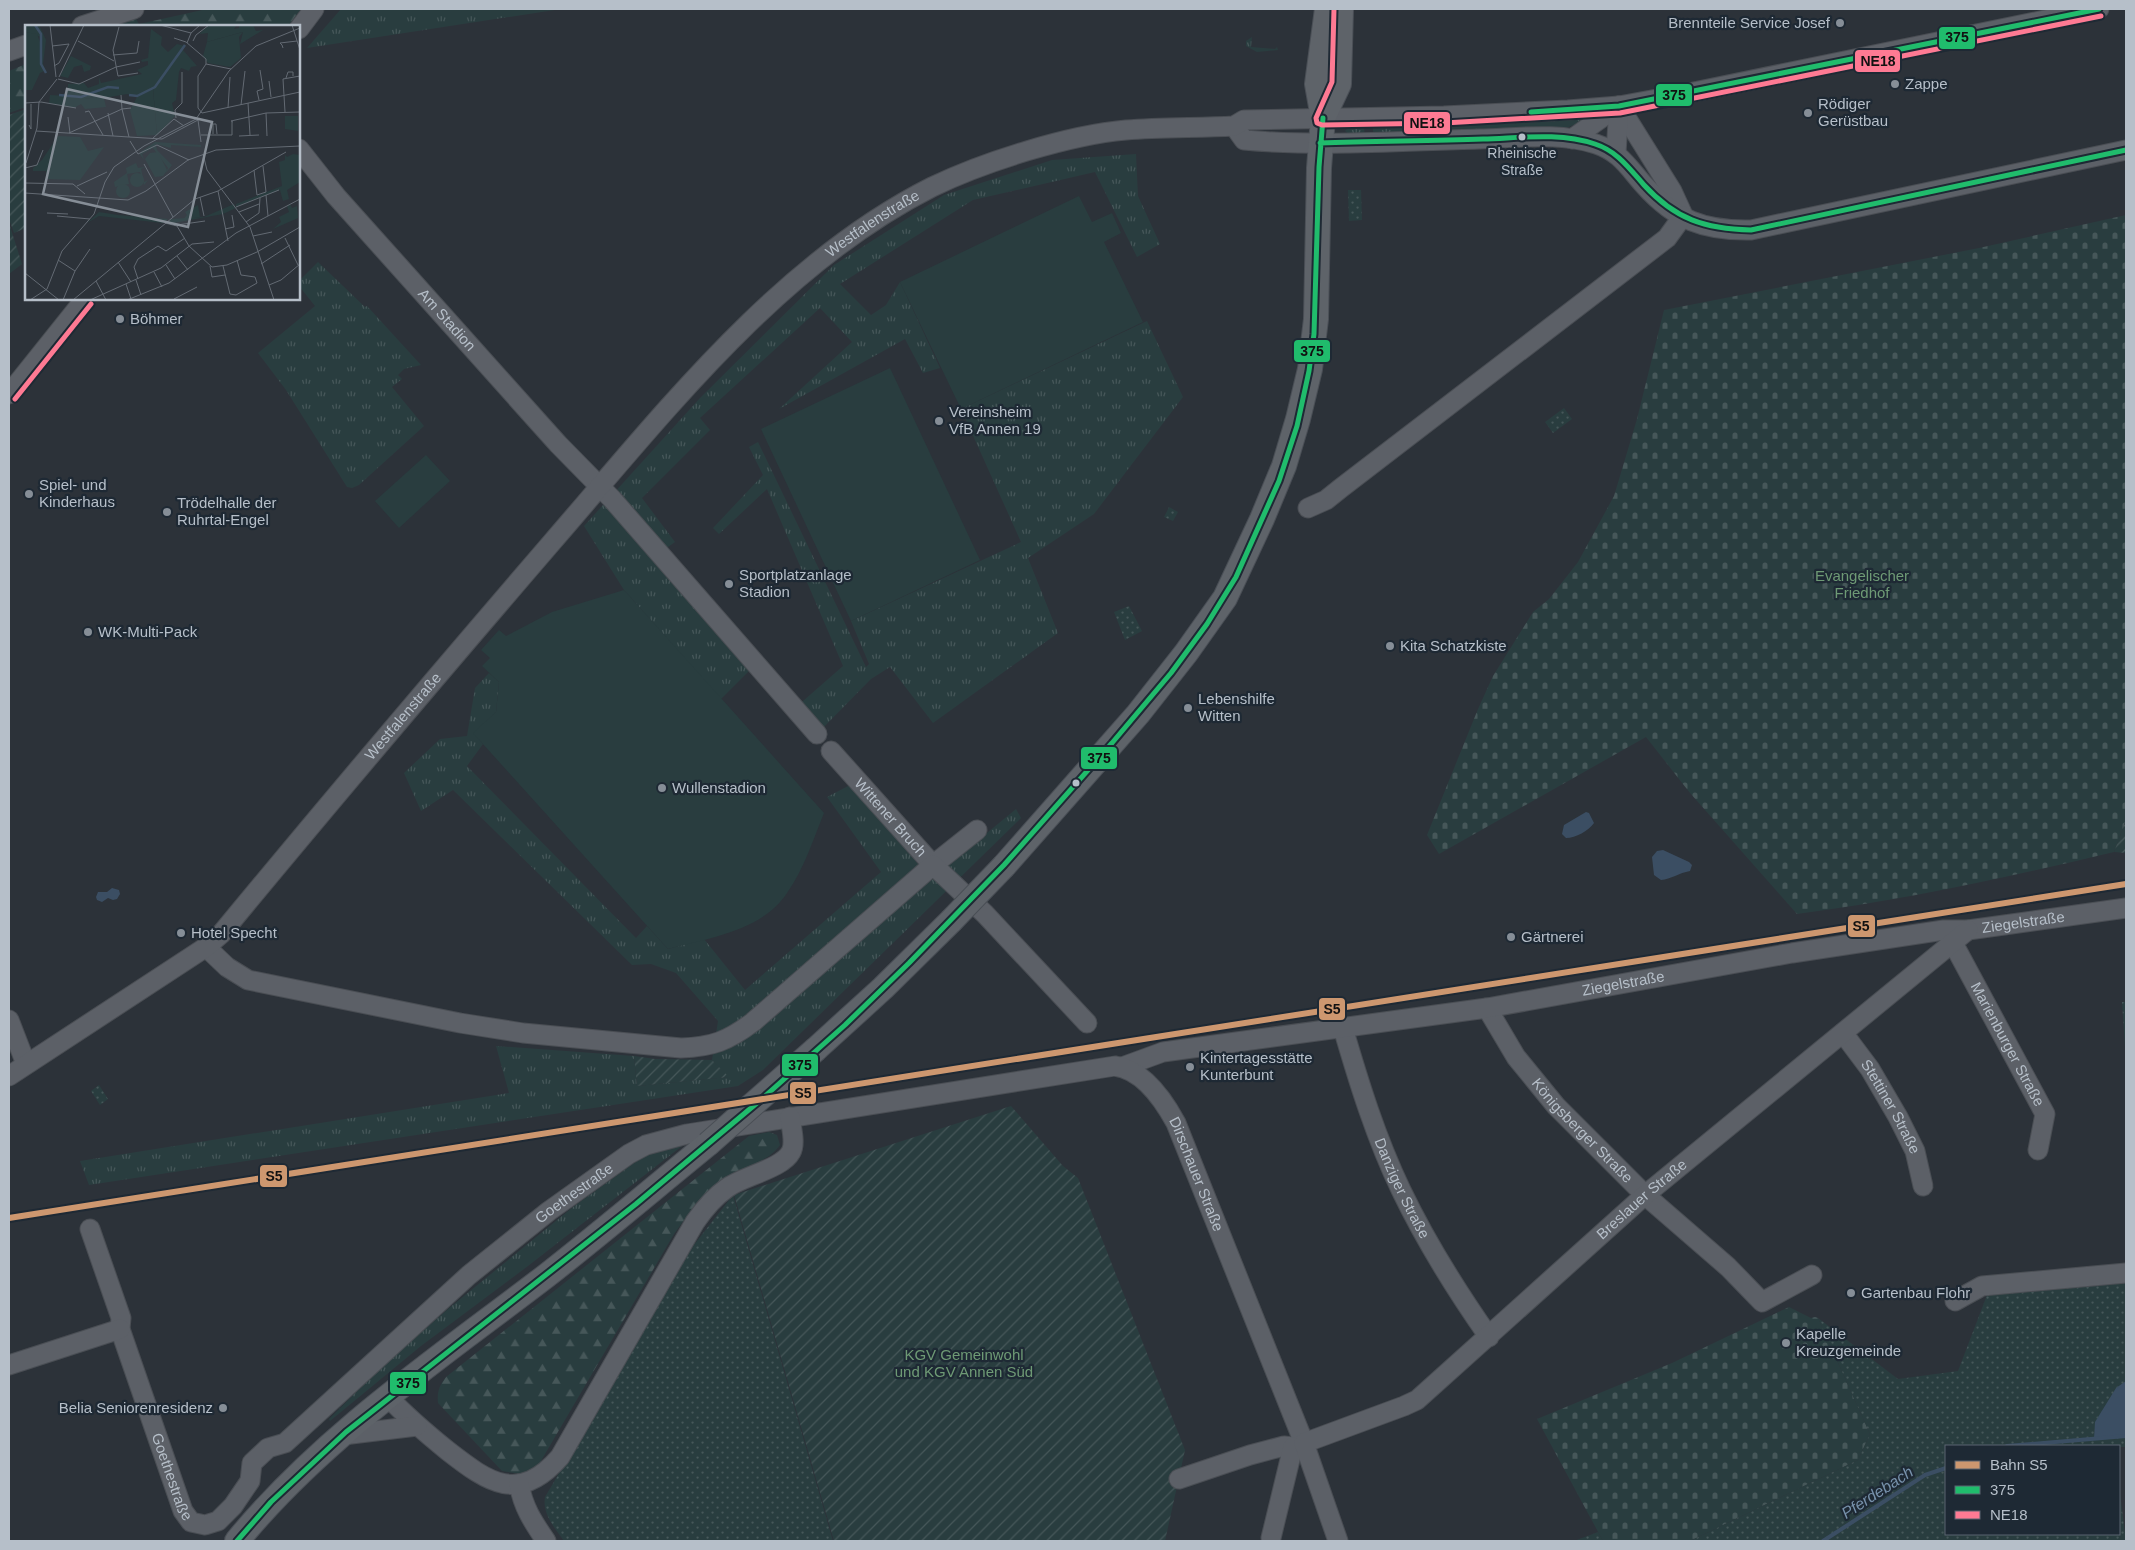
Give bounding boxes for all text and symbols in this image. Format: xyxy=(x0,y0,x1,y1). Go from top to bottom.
place label: Brennteile Service Josef xyxy=(1668,14,1831,31)
marker: Brennteile Service Josef xyxy=(1834,17,1846,29)
inset map xyxy=(25,25,300,300)
line badge: 375 xyxy=(1938,26,1976,50)
text: 375 xyxy=(1945,29,1969,45)
line badge: NE18 xyxy=(1854,49,1901,73)
text: NE18 xyxy=(1860,53,1896,69)
place label: Zappe xyxy=(1905,75,1948,92)
marker: Zappe xyxy=(1889,78,1901,90)
line badge: 375 xyxy=(1655,83,1693,107)
text: 375 xyxy=(1662,87,1686,103)
place label: Rödiger Gerüstbau xyxy=(1818,95,1888,129)
marker: Rödiger Gerüstbau xyxy=(1802,107,1814,119)
line badge: NE18 xyxy=(1403,111,1451,135)
text: NE18 xyxy=(1409,115,1445,131)
marker: Rheinische Straße xyxy=(1517,132,1527,142)
place label: Rheinische Straße xyxy=(1487,145,1557,178)
street label: Westfalenstraße xyxy=(822,186,922,260)
street label: Am Stadion xyxy=(415,285,479,354)
place label: Böhmer xyxy=(130,310,183,327)
marker: Böhmer xyxy=(114,313,126,325)
line badge: 375 xyxy=(1293,339,1331,363)
text: 375 xyxy=(1300,343,1324,359)
place label: Vereinsheim VfB Annen 19 xyxy=(949,403,1041,437)
marker: Vereinsheim VfB Annen 19 xyxy=(933,415,945,427)
place label: Spiel- und Kinderhaus xyxy=(39,476,115,510)
marker: Spiel- und Kinderhaus xyxy=(23,488,35,500)
place label: Trödelhalle der Ruhrtal-Engel xyxy=(177,494,277,528)
marker: Trödelhalle der Ruhrtal-Engel xyxy=(161,506,173,518)
place label: Sportplatzanlage Stadion xyxy=(739,566,852,600)
park label: Evangelischer Friedhof xyxy=(1815,567,1909,601)
marker: Sportplatzanlage Stadion xyxy=(723,578,735,590)
place label: WK-Multi-Pack xyxy=(98,623,198,640)
marker: WK-Multi-Pack xyxy=(82,626,94,638)
place label: Kita Schatzkiste xyxy=(1400,637,1507,654)
marker: Kita Schatzkiste xyxy=(1384,640,1396,652)
street label: Westfalenstraße xyxy=(361,669,444,763)
place label: Lebenshilfe Witten xyxy=(1198,690,1275,724)
marker: Lebenshilfe Witten xyxy=(1182,702,1194,714)
line badge: 375 xyxy=(1080,746,1118,770)
text: 375 xyxy=(1087,750,1111,766)
street label: Wittener Bruch xyxy=(851,774,930,860)
unlabelled marker xyxy=(1071,778,1081,788)
place label: Wullenstadion xyxy=(672,779,766,796)
marker: Wullenstadion xyxy=(656,782,668,794)
street label: Ziegelstraße xyxy=(1981,908,2066,936)
line badge: S5 xyxy=(1847,914,1876,938)
text: S5 xyxy=(1852,918,1870,934)
place label: Hotel Specht xyxy=(191,924,278,941)
marker: Hotel Specht xyxy=(175,927,187,939)
place label: Gärtnerei xyxy=(1521,928,1584,945)
marker: Gärtnerei xyxy=(1505,931,1517,943)
street label: Ziegelstraße xyxy=(1581,967,1666,999)
street label: Marienburger Straße xyxy=(1968,979,2048,1109)
line badge: S5 xyxy=(1318,997,1346,1021)
text: S5 xyxy=(1323,1001,1341,1017)
place label: Kintertagesstätte Kunterbunt xyxy=(1200,1049,1313,1083)
line badge: 375 xyxy=(781,1053,819,1077)
street label: Stettiner Straße xyxy=(1858,1056,1924,1156)
text: 375 xyxy=(788,1057,812,1073)
marker: Kintertagesstätte Kunterbunt xyxy=(1184,1061,1196,1073)
street label: Königsberger Straße xyxy=(1529,1074,1637,1186)
line badge: S5 xyxy=(789,1081,817,1105)
text: S5 xyxy=(794,1085,812,1101)
street label: Dirschauer Straße xyxy=(1166,1114,1227,1234)
street label: Danziger Straße xyxy=(1372,1135,1434,1241)
street label: Breslauer Straße xyxy=(1593,1155,1690,1242)
street label: Goethestraße xyxy=(532,1159,616,1227)
line badge: S5 xyxy=(259,1164,288,1188)
text: S5 xyxy=(265,1168,283,1184)
place label: Gartenbau Flohr xyxy=(1861,1284,1970,1301)
marker: Gartenbau Flohr xyxy=(1845,1287,1857,1299)
place label: Kapelle Kreuzgemeinde xyxy=(1796,1325,1901,1359)
marker: Kapelle Kreuzgemeinde xyxy=(1780,1337,1792,1349)
park label: KGV Gemeinwohl und KGV Annen Süd xyxy=(895,1346,1033,1380)
line badge: 375 xyxy=(389,1371,427,1395)
text: 375 xyxy=(396,1375,420,1391)
place label: Belia Seniorenresidenz xyxy=(59,1399,213,1416)
marker: Belia Seniorenresidenz xyxy=(217,1402,229,1414)
street label: Goethestraße xyxy=(149,1431,196,1524)
legend xyxy=(1945,1445,2120,1535)
text: Bahn S5 xyxy=(1990,1456,2048,1473)
water label: Pferdebach xyxy=(1838,1463,1916,1522)
text: 375 xyxy=(1990,1481,2015,1498)
text: NE18 xyxy=(1990,1506,2028,1523)

